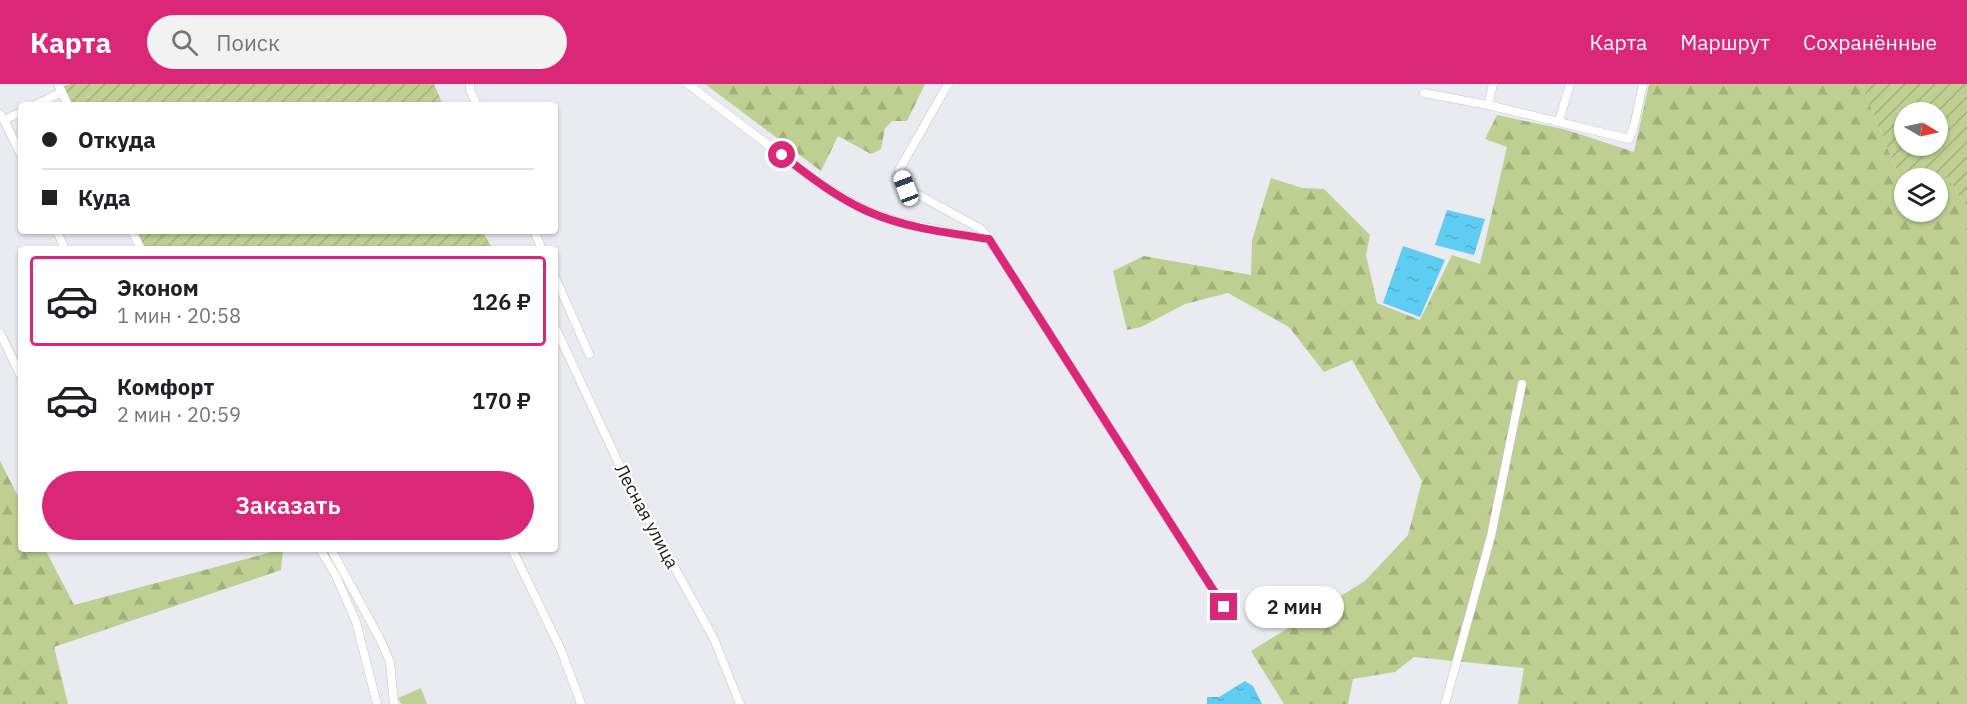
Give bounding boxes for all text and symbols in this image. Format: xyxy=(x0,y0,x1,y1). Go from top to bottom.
search box xyxy=(147,15,567,69)
text: Карта xyxy=(30,24,111,61)
icon: search xyxy=(168,26,201,59)
text: Поиск xyxy=(216,28,280,57)
text: Карта xyxy=(1589,28,1647,56)
text: Маршрут xyxy=(1680,28,1770,56)
text: Сохранённые xyxy=(1803,28,1937,56)
north arrow xyxy=(1894,102,1948,156)
map controls xyxy=(1894,102,1948,222)
text: Откуда xyxy=(78,125,156,154)
route start xyxy=(768,141,795,168)
car xyxy=(891,168,921,208)
button: layers xyxy=(1894,168,1948,222)
text: Куда xyxy=(78,183,131,212)
text: Эконом xyxy=(117,273,199,302)
icon: car xyxy=(45,274,99,328)
text: 126 ₽ xyxy=(472,287,531,316)
text: 1 мин · 20:58 xyxy=(117,302,241,329)
text: Комфорт xyxy=(117,372,214,401)
icon: car xyxy=(45,373,99,427)
text: 170 ₽ xyxy=(472,386,531,415)
text: 2 мин · 20:59 xyxy=(117,401,241,428)
street label: Лесная улица xyxy=(610,460,684,573)
button: Заказать xyxy=(42,471,534,540)
callout: 2 мин xyxy=(1245,586,1344,628)
route end xyxy=(1210,593,1237,620)
text: 2 мин xyxy=(1267,593,1322,620)

